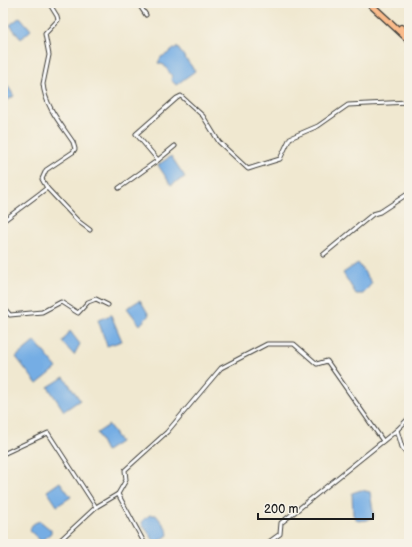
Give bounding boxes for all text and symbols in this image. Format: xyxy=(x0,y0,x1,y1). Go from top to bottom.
scale bar xyxy=(258,495,373,521)
text: 200 m xyxy=(264,502,298,517)

